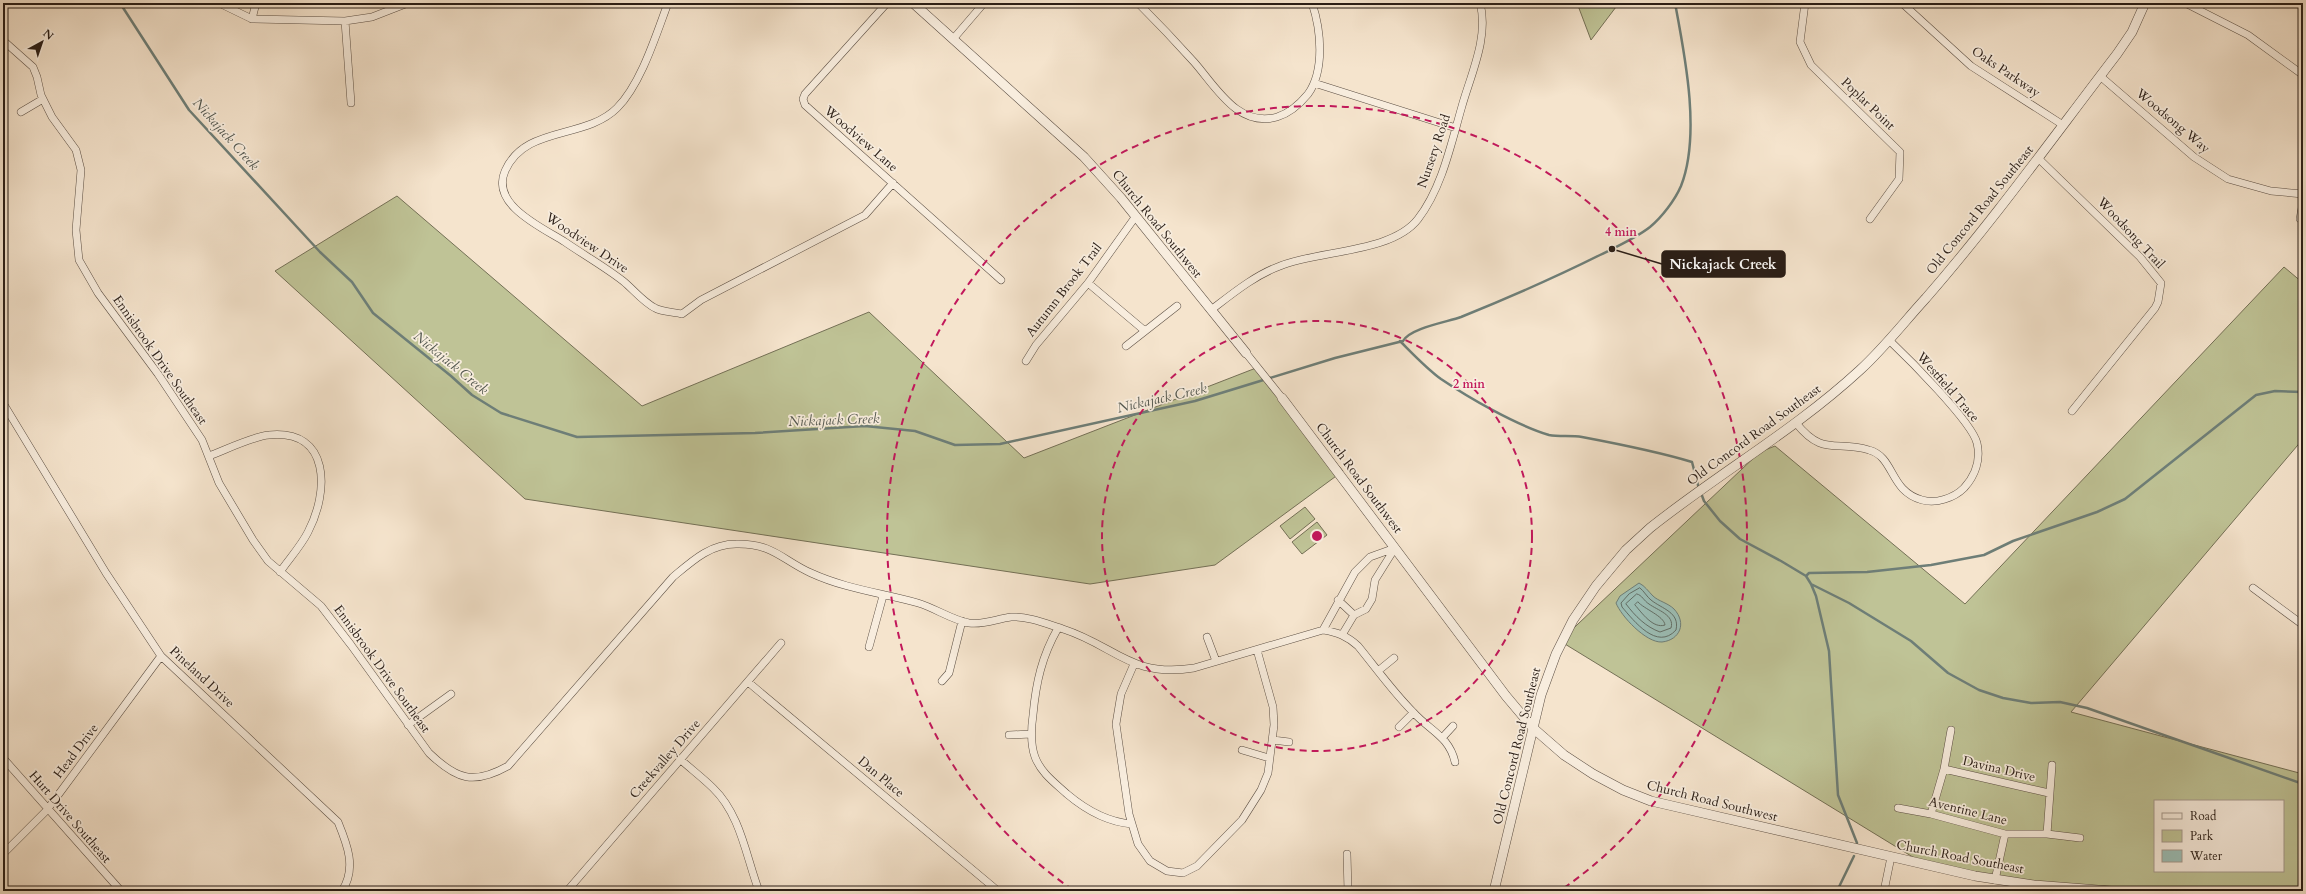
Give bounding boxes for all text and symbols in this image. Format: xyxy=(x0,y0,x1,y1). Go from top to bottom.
north arrow xyxy=(22,22,62,62)
text: N xyxy=(40,26,57,44)
street label: Oaks Parkway xyxy=(1968,42,2044,102)
street label: Poplar Point xyxy=(1837,74,1899,134)
street label: Woodsong Way xyxy=(2131,84,2214,157)
water label: Nickajack Creek xyxy=(188,94,264,174)
street label: Woodview Lane xyxy=(820,101,902,176)
street label: Nursery Road xyxy=(1413,112,1455,190)
street label: Old Concord Road Southeast xyxy=(1922,142,2038,278)
street label: Church Road Southwest xyxy=(1108,166,1206,282)
street label: Woodsong Trail xyxy=(2092,193,2169,273)
street label: Woodview Drive xyxy=(541,208,632,278)
text: 4 min xyxy=(1605,224,1637,240)
street label: Autumn Brook Trail xyxy=(1022,239,1107,341)
callout: Nickajack Creek xyxy=(1662,251,1785,277)
text: Nickajack Creek xyxy=(1669,255,1777,274)
street label: Ennisbrook Drive Southeast xyxy=(109,292,211,428)
water label: Nickajack Creek xyxy=(410,327,492,399)
street label: Westfield Trace xyxy=(1912,347,1984,426)
text: 2 min xyxy=(1453,376,1485,392)
water label: Nickajack Creek xyxy=(1115,378,1209,418)
street label: Old Concord Road Southeast xyxy=(1683,380,1825,490)
water label: Nickajack Creek xyxy=(788,409,880,431)
street label: Church Road Southwest xyxy=(1311,419,1407,537)
centre of rings xyxy=(1310,529,1324,543)
street label: Ennisbrook Drive Southeast xyxy=(330,601,434,737)
street label: Pineland Drive xyxy=(166,642,238,712)
street label: Old Concord Road Southeast xyxy=(1489,666,1545,826)
street label: Creekvalley Drive xyxy=(625,715,705,803)
street label: Head Drive xyxy=(49,720,103,782)
street label: Dan Place xyxy=(854,752,908,802)
street label: Davina Drive xyxy=(1961,752,2037,786)
street label: Hurt Drive Southeast xyxy=(25,767,115,867)
street label: Church Road Southwest xyxy=(1645,776,1779,826)
street label: Aventine Lane xyxy=(1927,793,2009,829)
legend xyxy=(2154,800,2284,872)
text: Road xyxy=(2190,808,2217,824)
text: Park xyxy=(2190,828,2214,844)
street label: Church Road Southeast xyxy=(1895,836,2025,878)
text: Water xyxy=(2189,848,2223,864)

